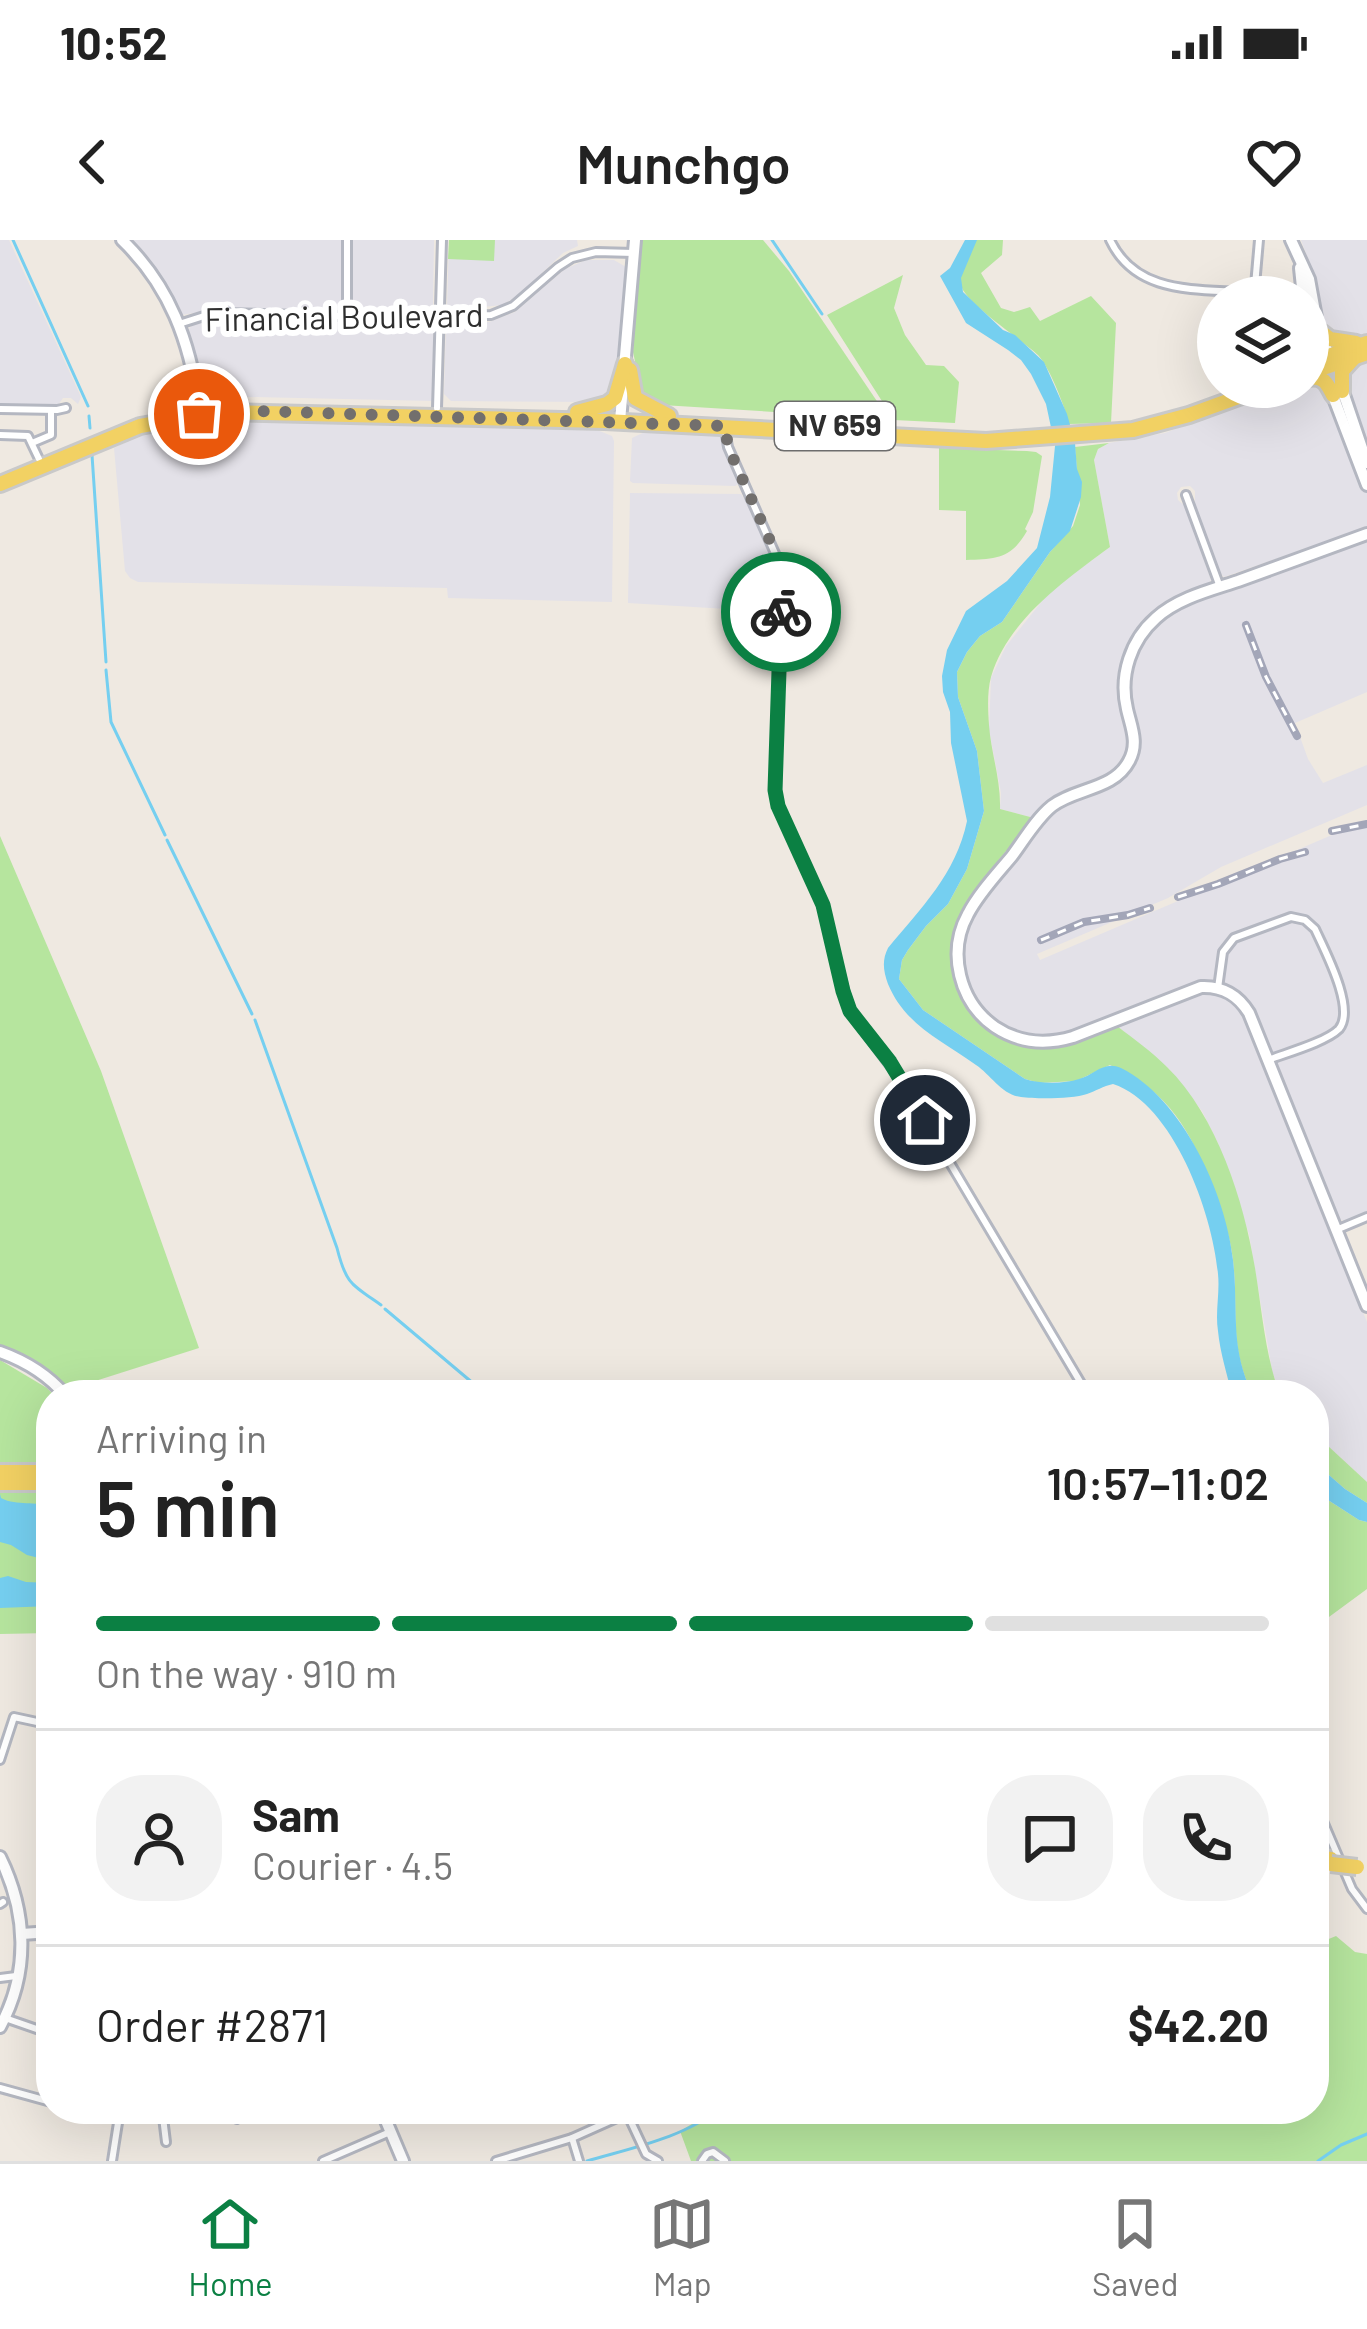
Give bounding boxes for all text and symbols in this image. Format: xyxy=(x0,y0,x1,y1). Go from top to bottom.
text: 10:52 xyxy=(60,15,167,69)
icon: back xyxy=(60,129,126,195)
icon: heart xyxy=(1241,129,1307,195)
text: Munchgo xyxy=(576,130,791,195)
map controls xyxy=(1197,276,1329,408)
button: layers xyxy=(1197,276,1329,408)
street label: Financial Boulevard xyxy=(204,294,484,338)
pin xyxy=(148,363,250,465)
icon: bag xyxy=(166,381,232,447)
road number: NV 659 xyxy=(775,402,895,450)
courier xyxy=(721,552,841,672)
icon: bike xyxy=(748,579,814,645)
pin xyxy=(874,1069,976,1171)
icon: home xyxy=(892,1087,958,1153)
text: Arriving in xyxy=(96,1414,267,1461)
text: 10:57–11:02 xyxy=(1046,1455,1269,1509)
text: 5 min xyxy=(96,1459,280,1553)
text: On the way · 910 m xyxy=(96,1649,397,1696)
button: person xyxy=(96,1775,222,1901)
button: chat xyxy=(987,1775,1113,1901)
button: phone xyxy=(1143,1775,1269,1901)
text: Sam xyxy=(252,1787,340,1841)
text: Courier · 4.5 xyxy=(252,1841,453,1888)
text: Order #2871 xyxy=(96,1997,328,2051)
text: $42.20 xyxy=(1128,1997,1269,2051)
tab: Home xyxy=(188,2191,273,2303)
tab: Map xyxy=(649,2191,715,2303)
tab: Saved xyxy=(1092,2191,1179,2303)

